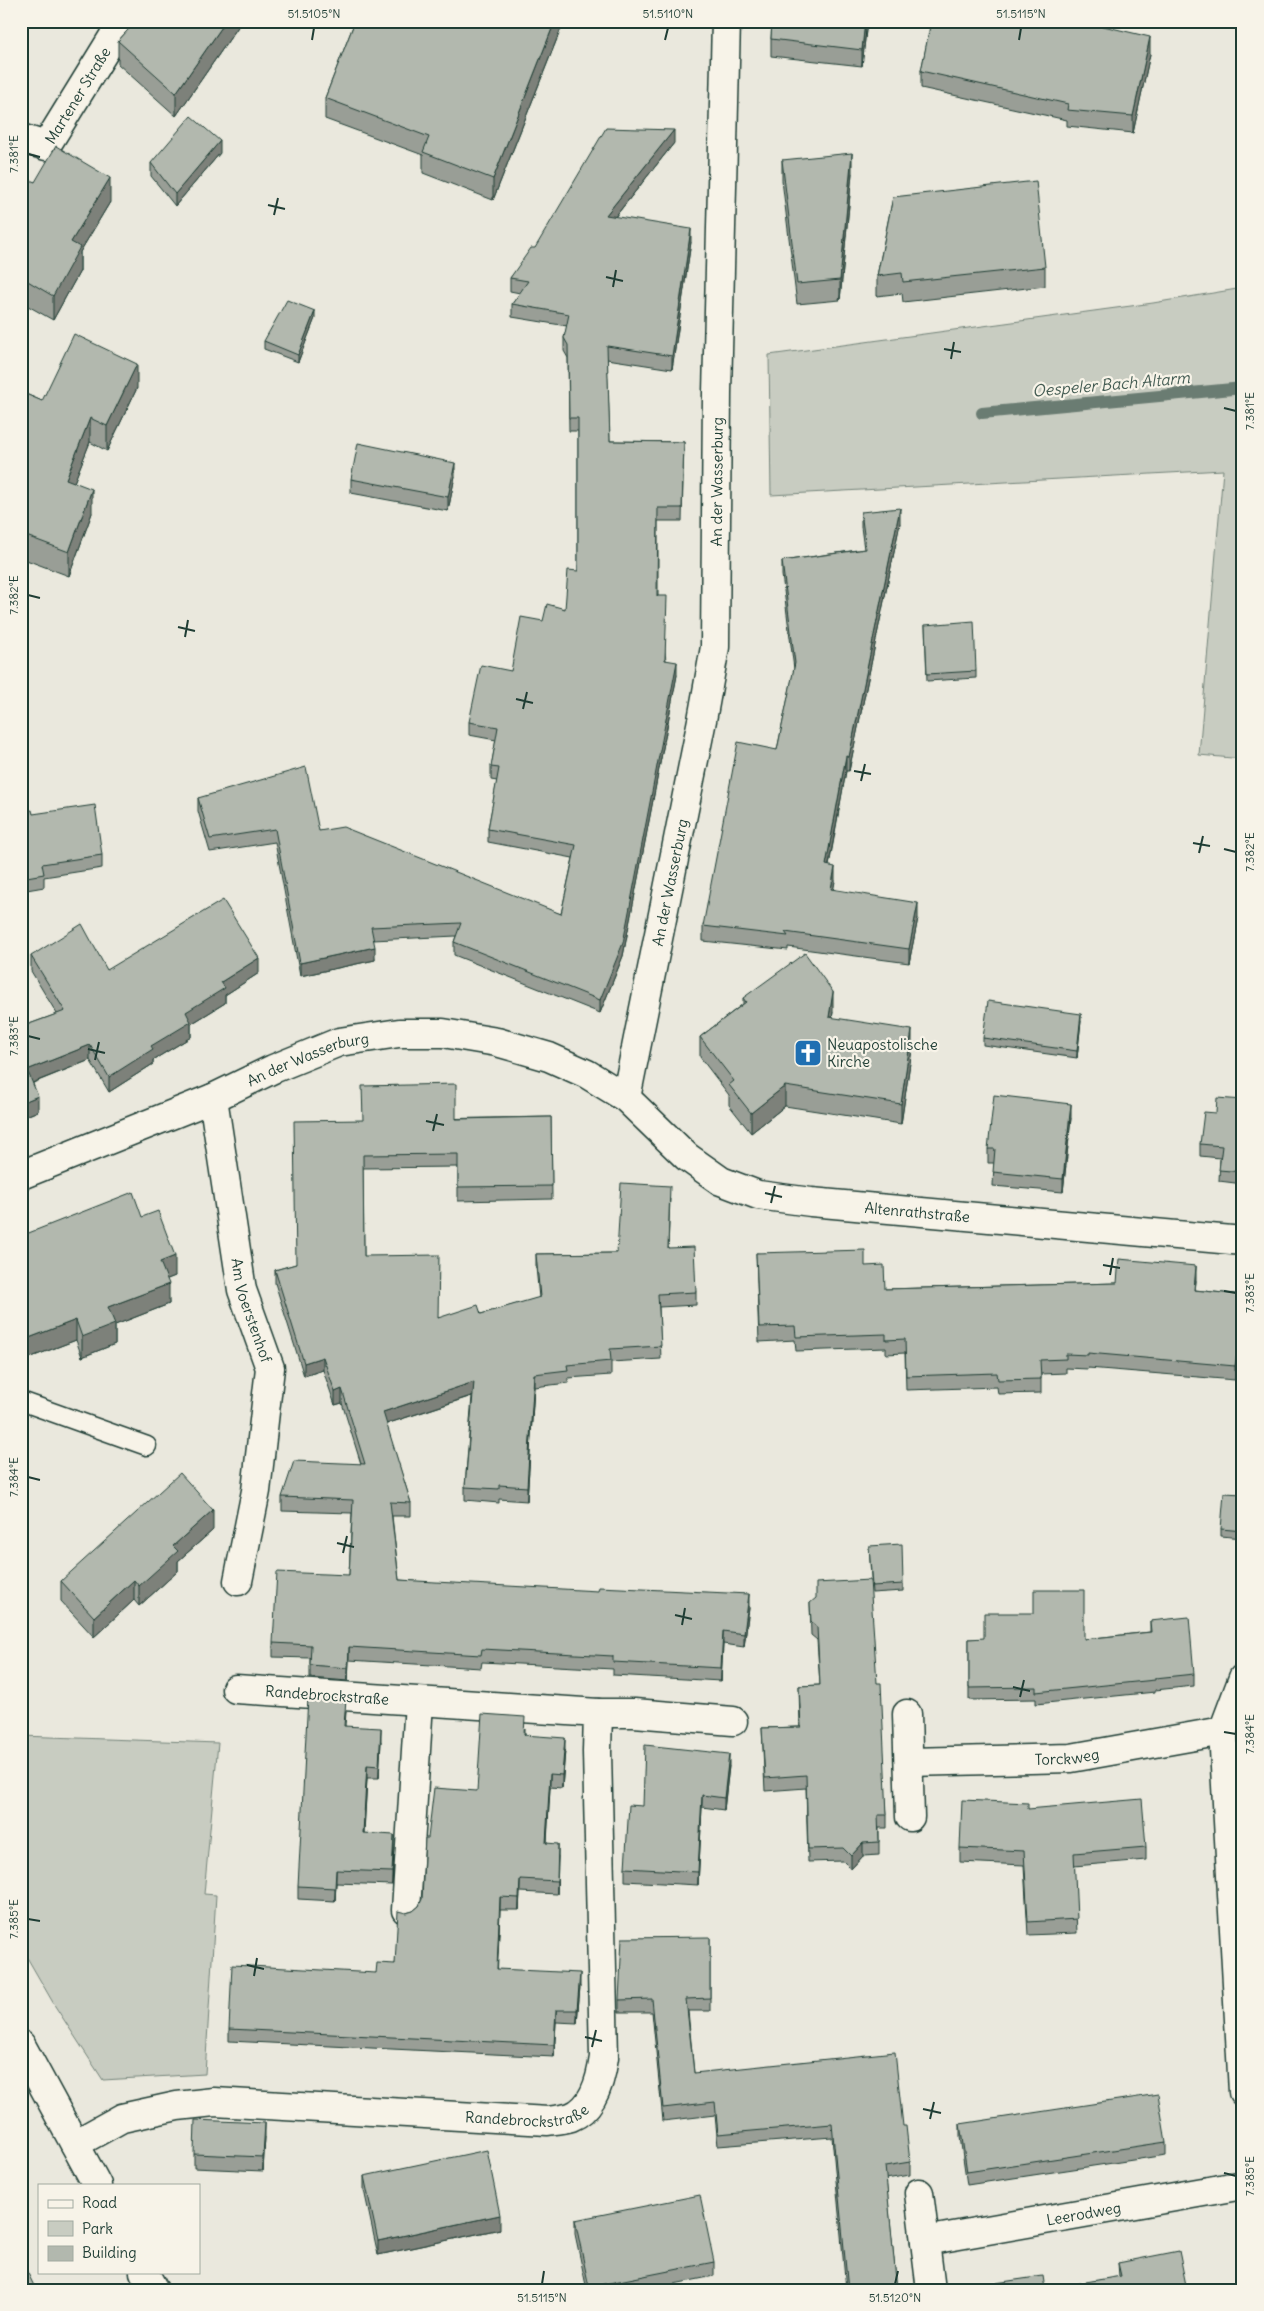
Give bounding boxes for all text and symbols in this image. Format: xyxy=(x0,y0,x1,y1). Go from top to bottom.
text: 51.5105°N xyxy=(288,6,340,21)
text: 51.5110°N xyxy=(643,6,693,21)
text: 51.5115°N xyxy=(996,6,1046,21)
street label: Martener Straße xyxy=(40,43,114,147)
text: 7.381°E xyxy=(6,135,21,173)
water label: Oespeler Bach Altarm xyxy=(1031,367,1192,401)
text: 7.381°E xyxy=(1242,392,1257,430)
street label: An der Wasserburg xyxy=(706,417,726,547)
text: 7.382°E xyxy=(6,575,21,615)
street label: An der Wasserburg xyxy=(647,817,691,948)
text: 7.382°E xyxy=(1242,832,1257,872)
text: 7.383°E xyxy=(6,1016,21,1056)
street label: An der Wasserburg xyxy=(243,1028,370,1090)
place label: Neuapostolische Kirche xyxy=(827,1035,938,1071)
church icon: Neuapostolische Kirche xyxy=(793,1038,823,1068)
street label: Altenrathstraße xyxy=(864,1197,971,1226)
street label: Am Voerstenhof xyxy=(228,1257,277,1366)
text: 7.383°E xyxy=(1242,1273,1257,1313)
text: 7.384°E xyxy=(6,1457,21,1497)
street label: Randebrockstraße xyxy=(264,1681,390,1709)
text: 7.384°E xyxy=(1242,1714,1257,1754)
street label: Torckweg xyxy=(1034,1744,1101,1768)
text: 7.385°E xyxy=(6,1899,21,1939)
street label: Randebrockstraße xyxy=(465,2100,592,2131)
text: 7.385°E xyxy=(1242,2156,1257,2196)
legend xyxy=(38,2184,200,2274)
text: Road xyxy=(82,2193,117,2212)
street label: Leerodweg xyxy=(1045,2197,1122,2229)
text: Park xyxy=(82,2219,113,2238)
text: Building xyxy=(82,2243,137,2262)
text: 51.5115°N xyxy=(517,2290,567,2305)
text: 51.5120°N xyxy=(869,2290,921,2305)

